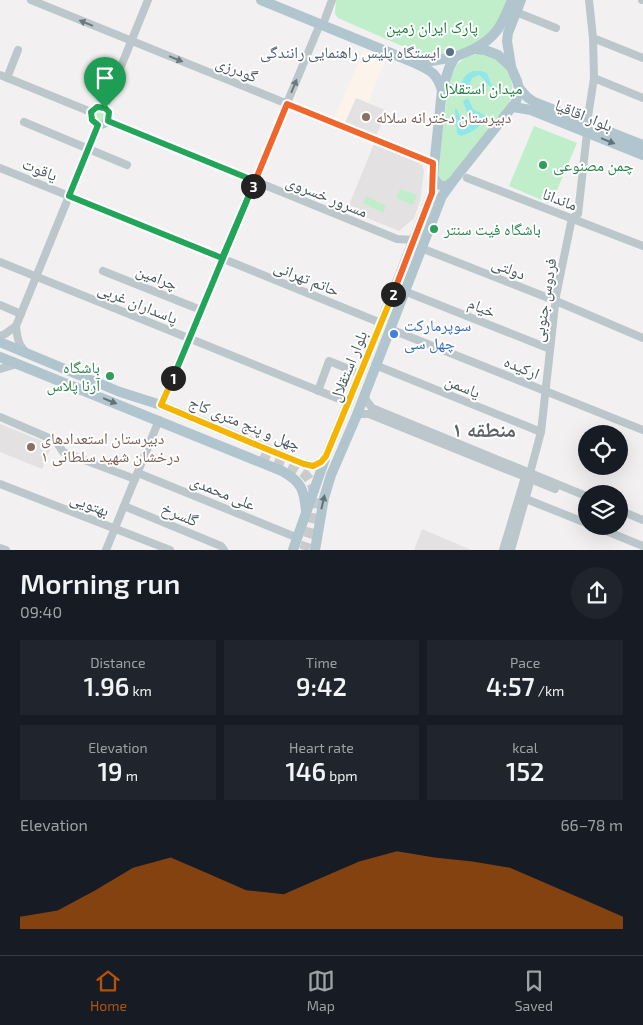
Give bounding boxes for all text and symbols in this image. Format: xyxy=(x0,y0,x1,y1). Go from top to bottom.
park label: پارک ایران زمین xyxy=(386,17,478,38)
one-way arrow xyxy=(79,18,93,26)
place label: ایستگاه پلیس راهنمایی رانندگی xyxy=(260,42,440,63)
marker: ایستگاه پلیس راهنمایی رانندگی xyxy=(444,46,456,58)
street label: گودرزی xyxy=(213,52,261,87)
one-way arrow xyxy=(169,56,184,63)
pin xyxy=(84,57,126,108)
icon: arrive xyxy=(91,64,119,92)
one-way arrow xyxy=(291,78,298,93)
park label: میدان استقلال xyxy=(440,78,522,99)
street label: بلوار اقاقیا xyxy=(552,94,616,136)
place label: دبیرستان دخترانه سلاله xyxy=(376,107,511,128)
marker: دبیرستان دخترانه سلاله xyxy=(360,111,372,123)
one-way arrow xyxy=(601,137,616,145)
street label: یاقوت xyxy=(20,153,60,185)
place label: چمن مصنوعی xyxy=(553,155,634,176)
marker: چمن مصنوعی xyxy=(537,159,549,171)
street label: مسرور خسروی xyxy=(283,171,371,222)
pin: 3 xyxy=(240,174,266,198)
text: 3 xyxy=(250,178,257,195)
street label: ماندانا xyxy=(540,183,580,214)
place label: باشگاه فیت سنتر xyxy=(443,219,541,239)
marker: باشگاه فیت سنتر xyxy=(428,223,440,235)
street label: دولتی xyxy=(489,252,529,285)
street label: حاتم تهرانی xyxy=(271,256,343,301)
street label: فردوس جنوبی xyxy=(527,257,561,344)
street label: چرامین xyxy=(133,260,181,295)
street label: پاسداران غربی xyxy=(95,278,181,329)
pin: 2 xyxy=(380,282,406,306)
text: 2 xyxy=(389,286,398,303)
street label: خیام xyxy=(465,293,499,322)
place label: سوپرمارکت چهل سی xyxy=(404,315,471,354)
street label: بلوار استقلال xyxy=(325,328,372,405)
marker: سوپرمارکت چهل سی xyxy=(388,328,400,340)
street label: ارکیده xyxy=(501,351,543,383)
place label: باشگاه آرنا پلاس xyxy=(47,357,101,396)
pin: 1 xyxy=(160,366,186,390)
marker: باشگاه آرنا پلاس xyxy=(104,370,116,382)
text: 1 xyxy=(170,370,177,387)
street label: یاسمن xyxy=(442,370,483,403)
street label: چهل و پنج متری کاج xyxy=(186,392,304,455)
one-way arrow xyxy=(103,397,118,405)
district label: منطقه ۱ xyxy=(452,416,516,441)
map controls xyxy=(578,425,628,535)
button: locate xyxy=(578,425,628,475)
place label: دبیرستان استعدادهای درخشان شهید سلطانی ۱ xyxy=(41,428,180,467)
marker: دبیرستان استعدادهای درخشان شهید سلطانی ۱ xyxy=(25,441,37,453)
street label: علی محمدی xyxy=(187,470,259,515)
button: layers xyxy=(578,485,628,535)
street label: بهتویی xyxy=(67,487,112,521)
one-way arrow xyxy=(319,494,327,510)
street label: گلسرخ xyxy=(158,498,202,531)
text: Morning run xyxy=(20,566,180,600)
button: share xyxy=(571,567,623,619)
text: 09:40 xyxy=(20,602,62,621)
text: Distance xyxy=(90,654,145,671)
text: Time xyxy=(306,654,337,671)
text: Pace xyxy=(510,654,540,671)
text: 1.96 xyxy=(84,671,129,701)
text: 9:42 xyxy=(296,671,347,701)
text: 4:57 xyxy=(486,671,535,701)
text: km xyxy=(129,682,152,699)
text: /km xyxy=(535,682,564,699)
text: Elevation xyxy=(88,739,148,756)
text: Heart rate xyxy=(289,739,354,756)
text: kcal xyxy=(512,739,538,756)
text: 19 xyxy=(98,756,123,786)
text: 146 xyxy=(285,756,326,786)
text: 152 xyxy=(506,756,544,786)
text: m xyxy=(123,767,138,784)
text: bpm xyxy=(326,767,358,784)
text: Elevation xyxy=(20,815,88,834)
text: 66–78 m xyxy=(560,815,623,834)
tab: Home xyxy=(90,967,127,1014)
tab: Map xyxy=(307,967,335,1014)
tab: Saved xyxy=(515,967,553,1014)

